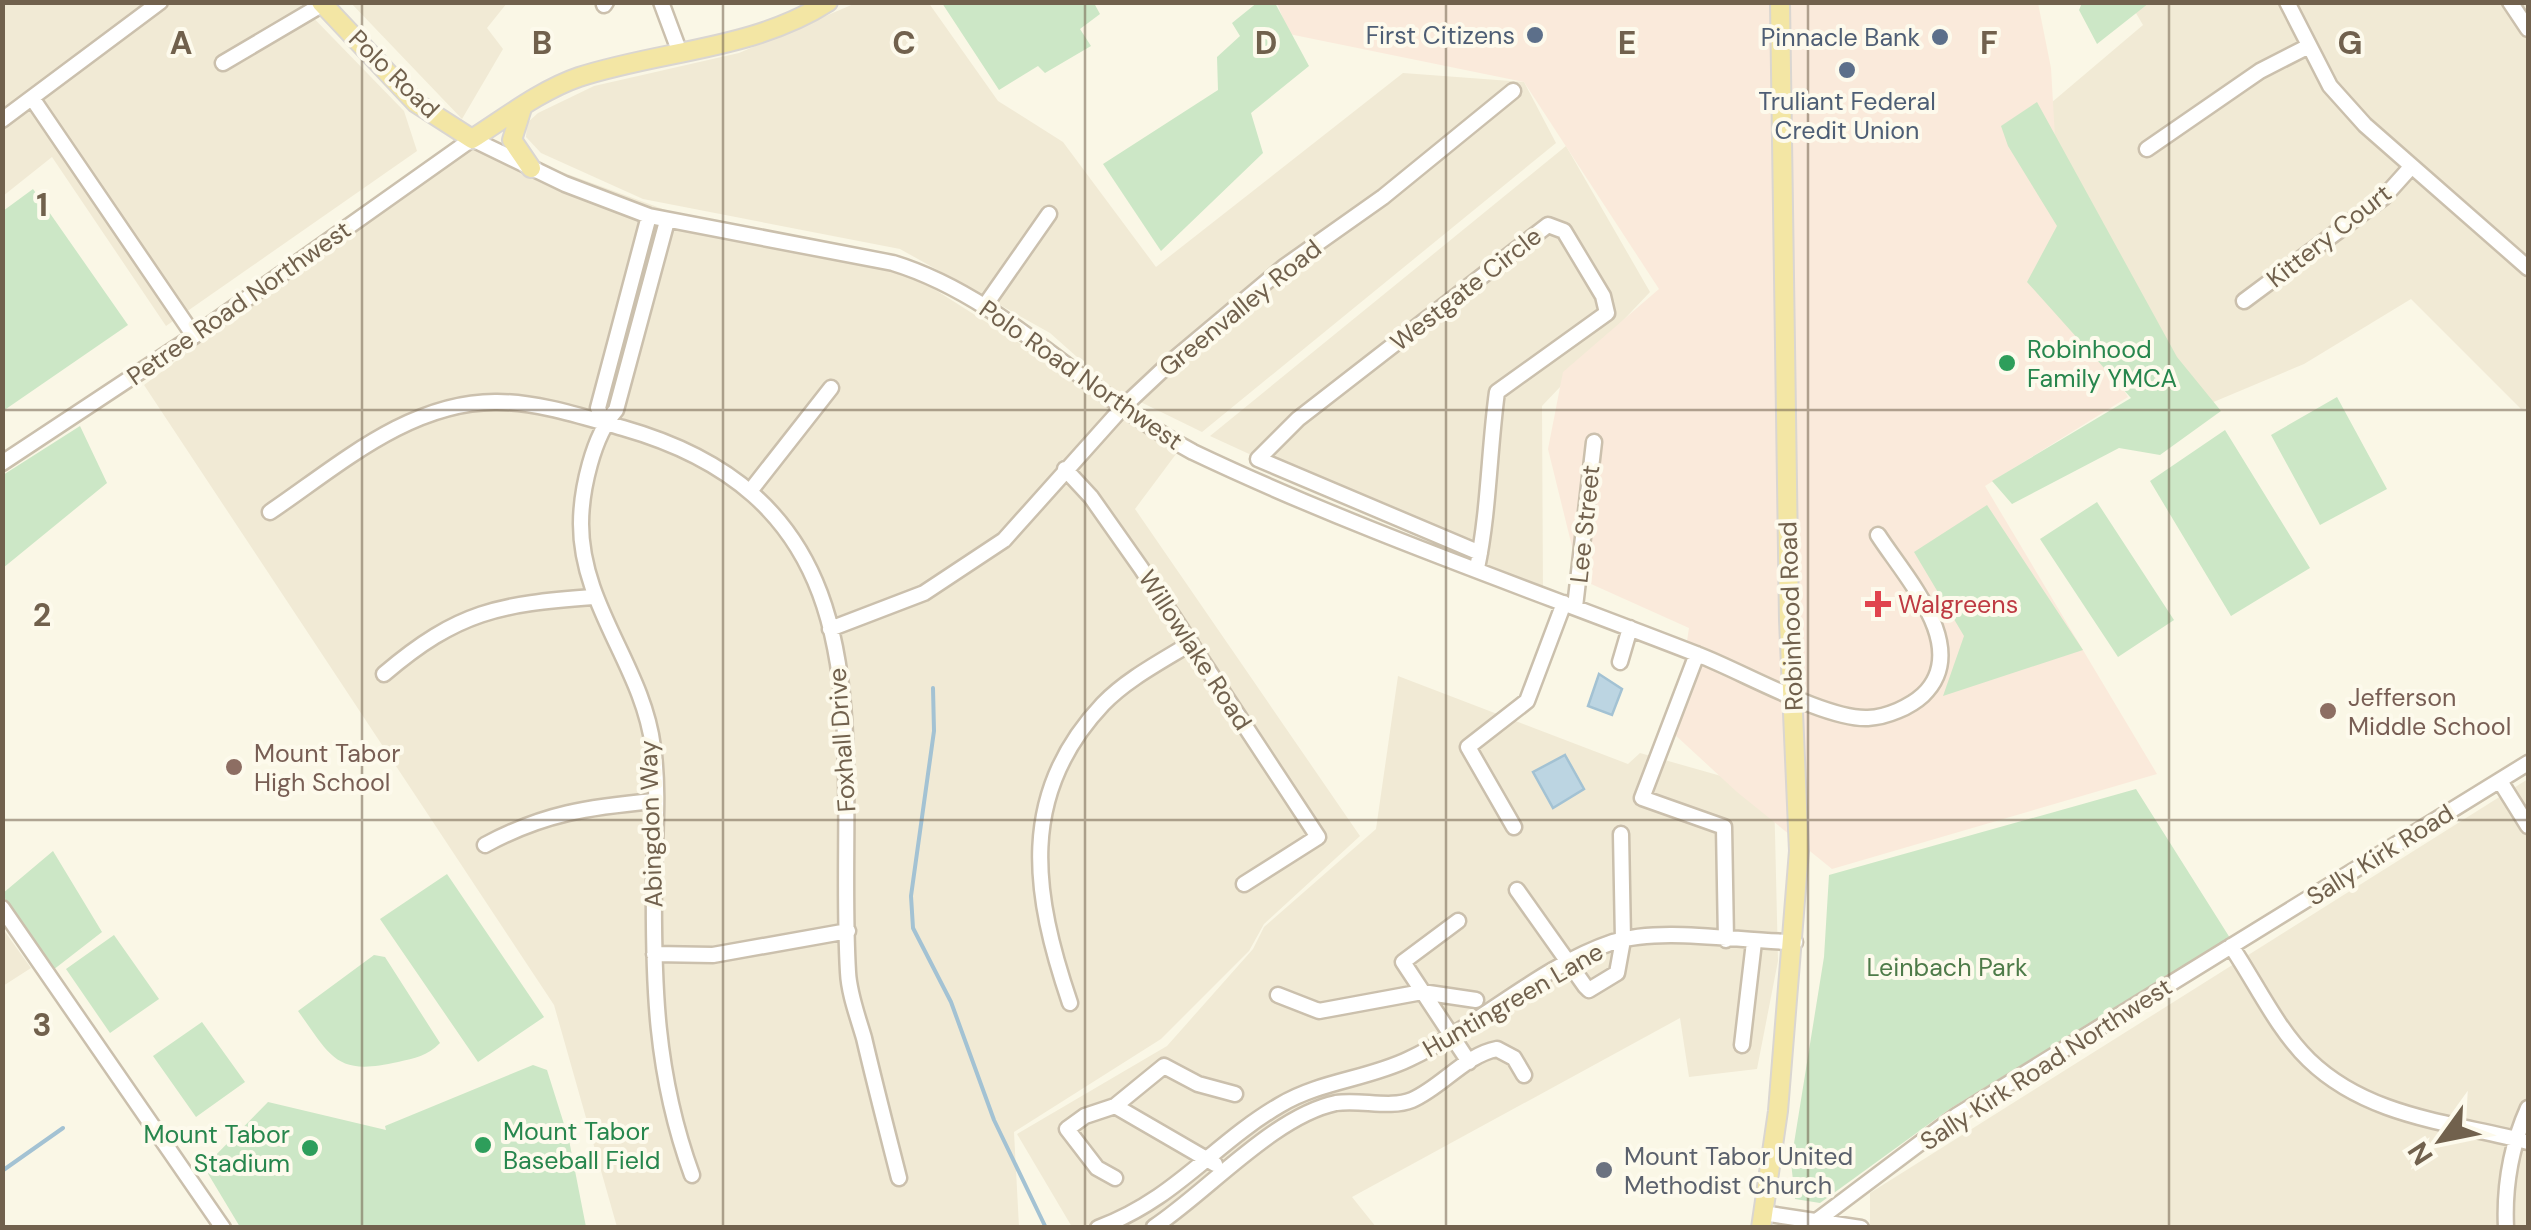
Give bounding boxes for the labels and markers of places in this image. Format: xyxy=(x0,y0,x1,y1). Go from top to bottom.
place label: First Citizens xyxy=(1366,19,1515,52)
place label: Pinnacle Bank xyxy=(1761,21,1920,54)
marker: First Citizens xyxy=(1524,24,1546,46)
marker: Pinnacle Bank xyxy=(1929,26,1951,48)
marker: Truliant Federal Credit Union xyxy=(1836,59,1858,81)
place label: Truliant Federal Credit Union xyxy=(1758,85,1936,147)
place label: Robinhood Family YMCA xyxy=(2027,333,2177,395)
marker: Robinhood Family YMCA xyxy=(1996,352,2018,374)
place label: Walgreens xyxy=(1898,588,2018,621)
marker: Walgreens xyxy=(1867,593,1889,615)
place label: Jefferson Middle School xyxy=(2348,681,2511,743)
marker: Jefferson Middle School xyxy=(2317,700,2339,722)
place label: Mount Tabor High School xyxy=(254,737,400,799)
marker: Mount Tabor High School xyxy=(223,756,245,778)
place label: Mount Tabor Baseball Field xyxy=(503,1115,660,1177)
place label: Mount Tabor Stadium xyxy=(144,1118,290,1180)
marker: Mount Tabor Baseball Field xyxy=(472,1134,494,1156)
marker: Mount Tabor Stadium xyxy=(299,1137,321,1159)
place label: Mount Tabor United Methodist Church xyxy=(1624,1140,1853,1202)
marker: Mount Tabor United Methodist Church xyxy=(1593,1159,1615,1181)

